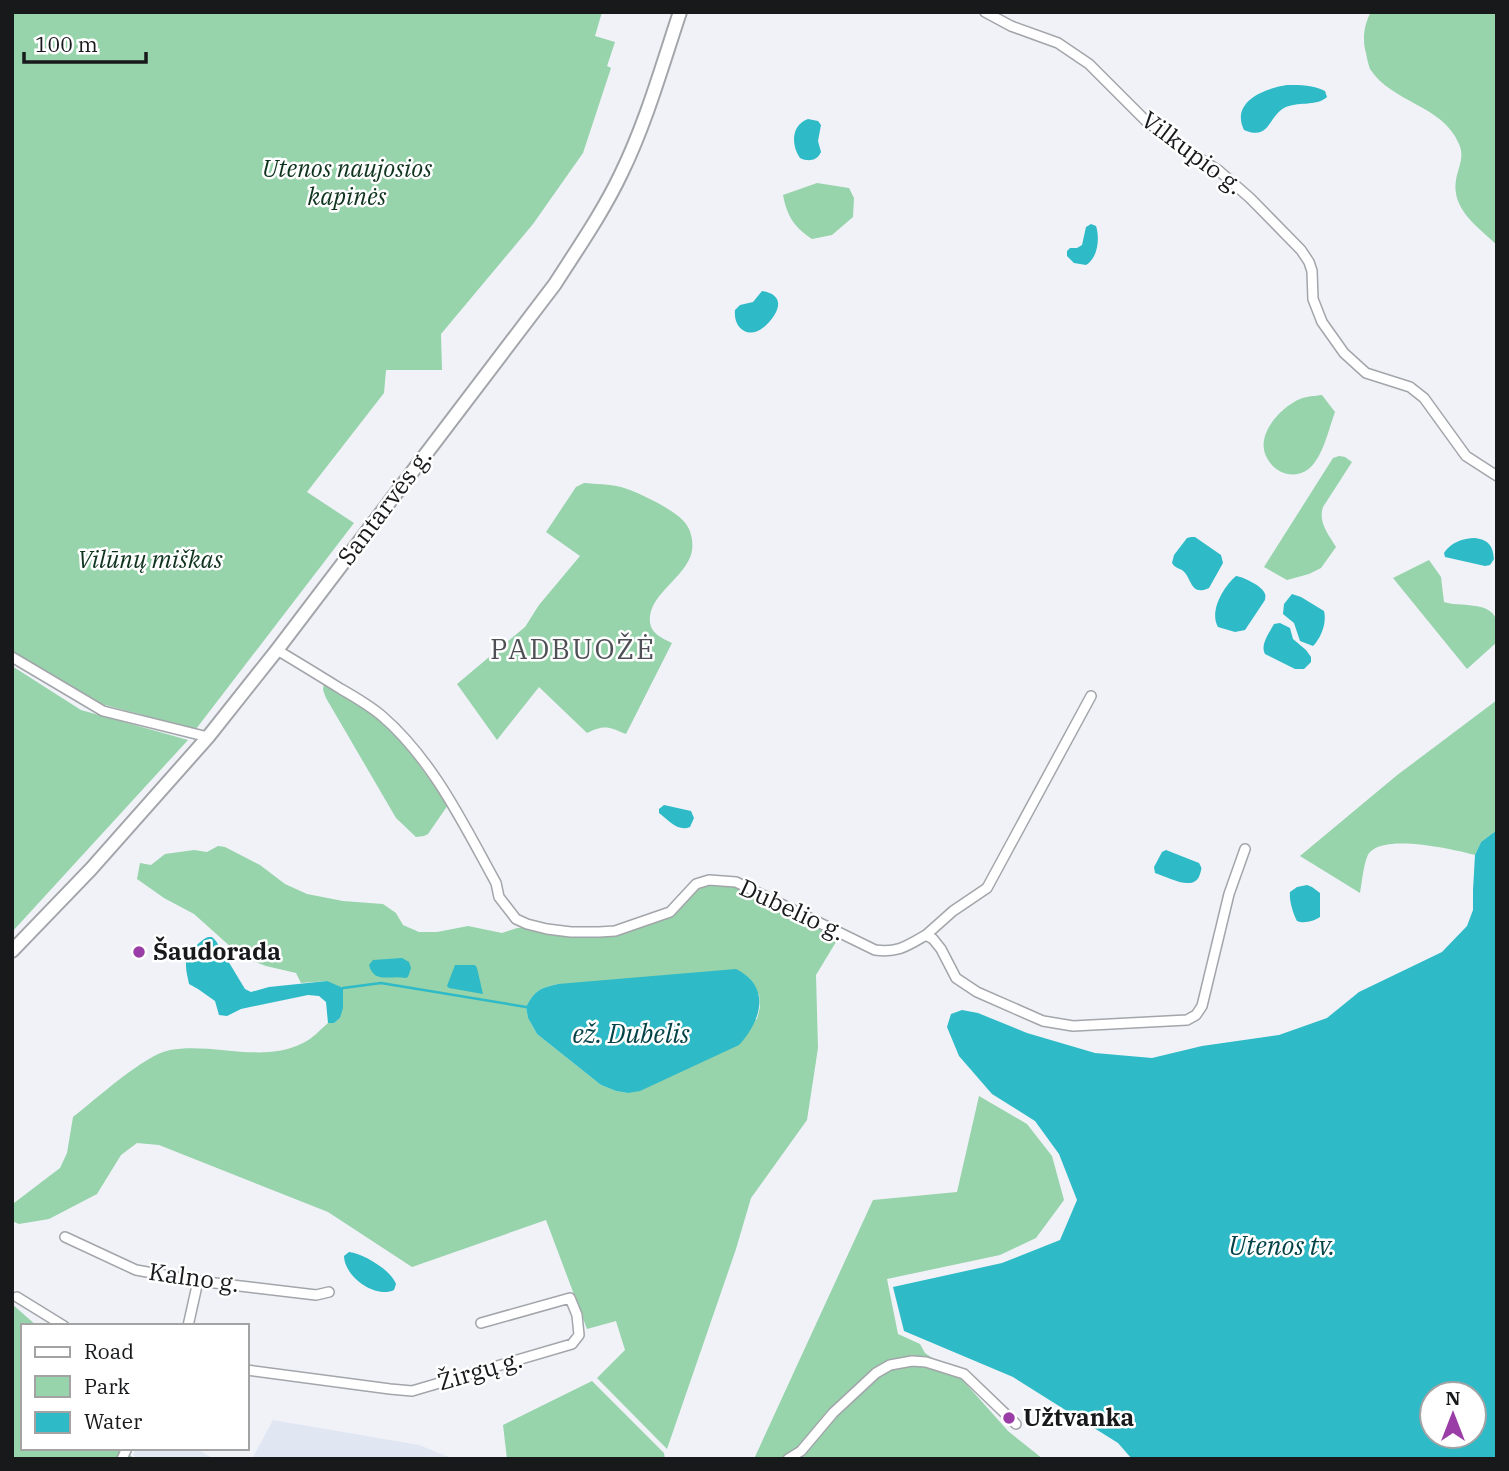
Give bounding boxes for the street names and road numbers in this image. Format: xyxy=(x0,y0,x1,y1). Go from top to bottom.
street label: Vilkupio g. xyxy=(1135,103,1250,201)
street label: Santarvės g. xyxy=(330,442,439,571)
street label: Dubelio g. xyxy=(734,871,850,947)
street label: Kalno g. xyxy=(147,1255,242,1299)
street label: Žirgų g. xyxy=(434,1343,526,1397)

